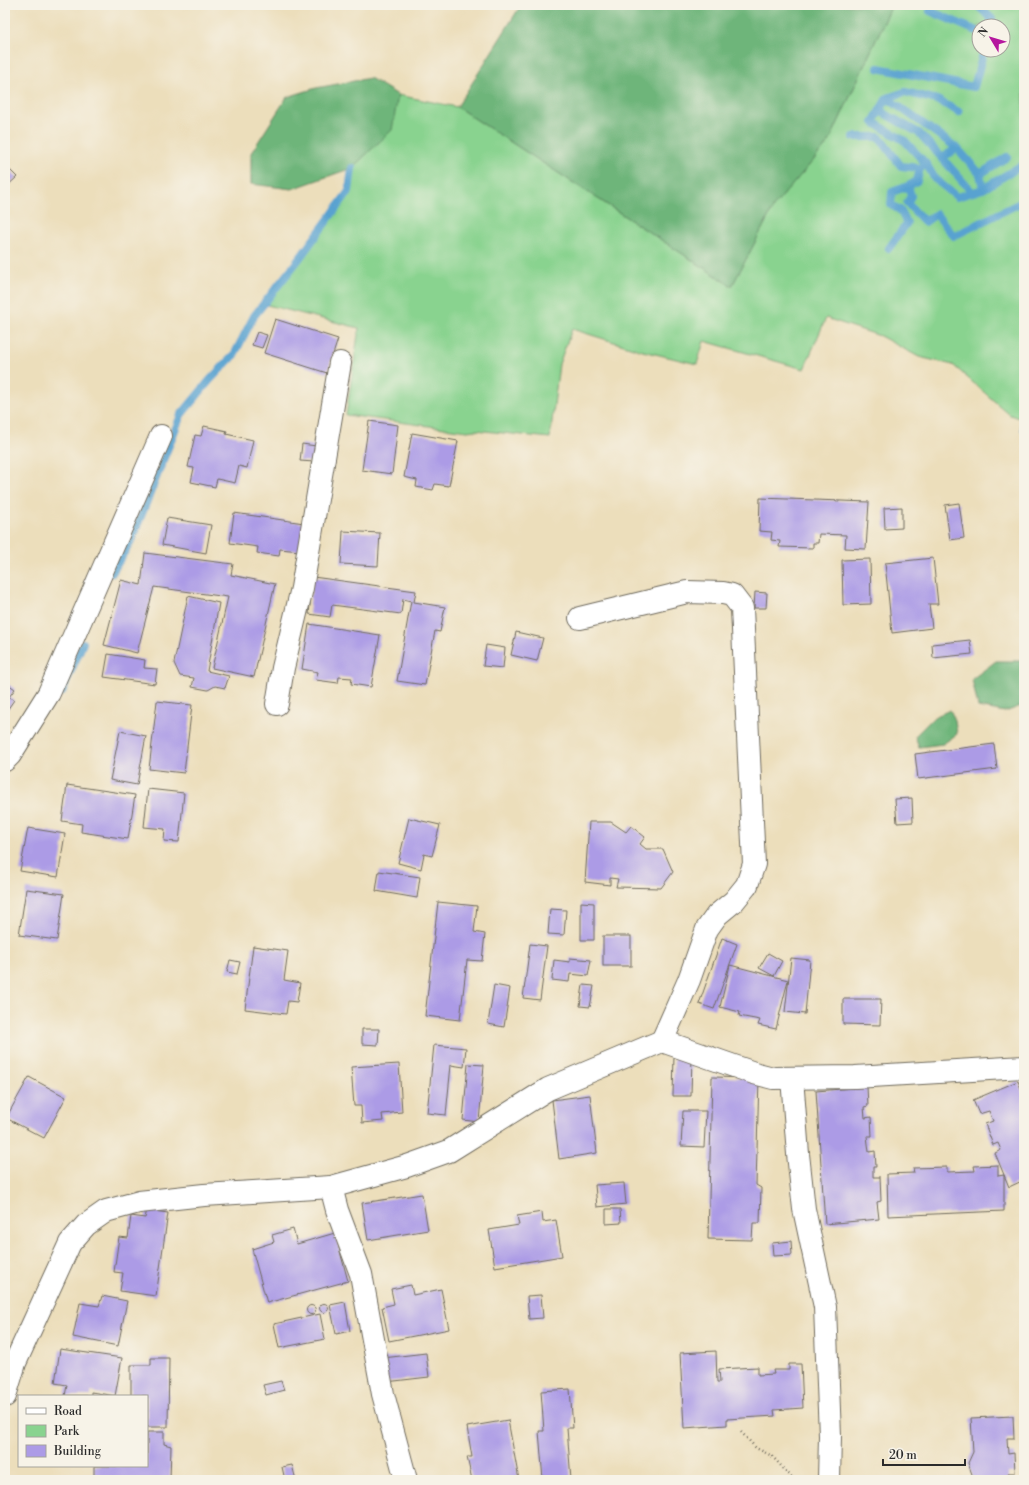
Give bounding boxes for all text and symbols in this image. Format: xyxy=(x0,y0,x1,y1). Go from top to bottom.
north arrow xyxy=(971,18,1011,58)
text: N xyxy=(976,24,992,40)
legend xyxy=(18,1395,148,1467)
text: Road xyxy=(54,1404,82,1419)
text: Park xyxy=(54,1424,80,1439)
scale bar xyxy=(883,1441,965,1467)
text: Building xyxy=(53,1444,102,1459)
text: 20 m xyxy=(889,1448,917,1463)

